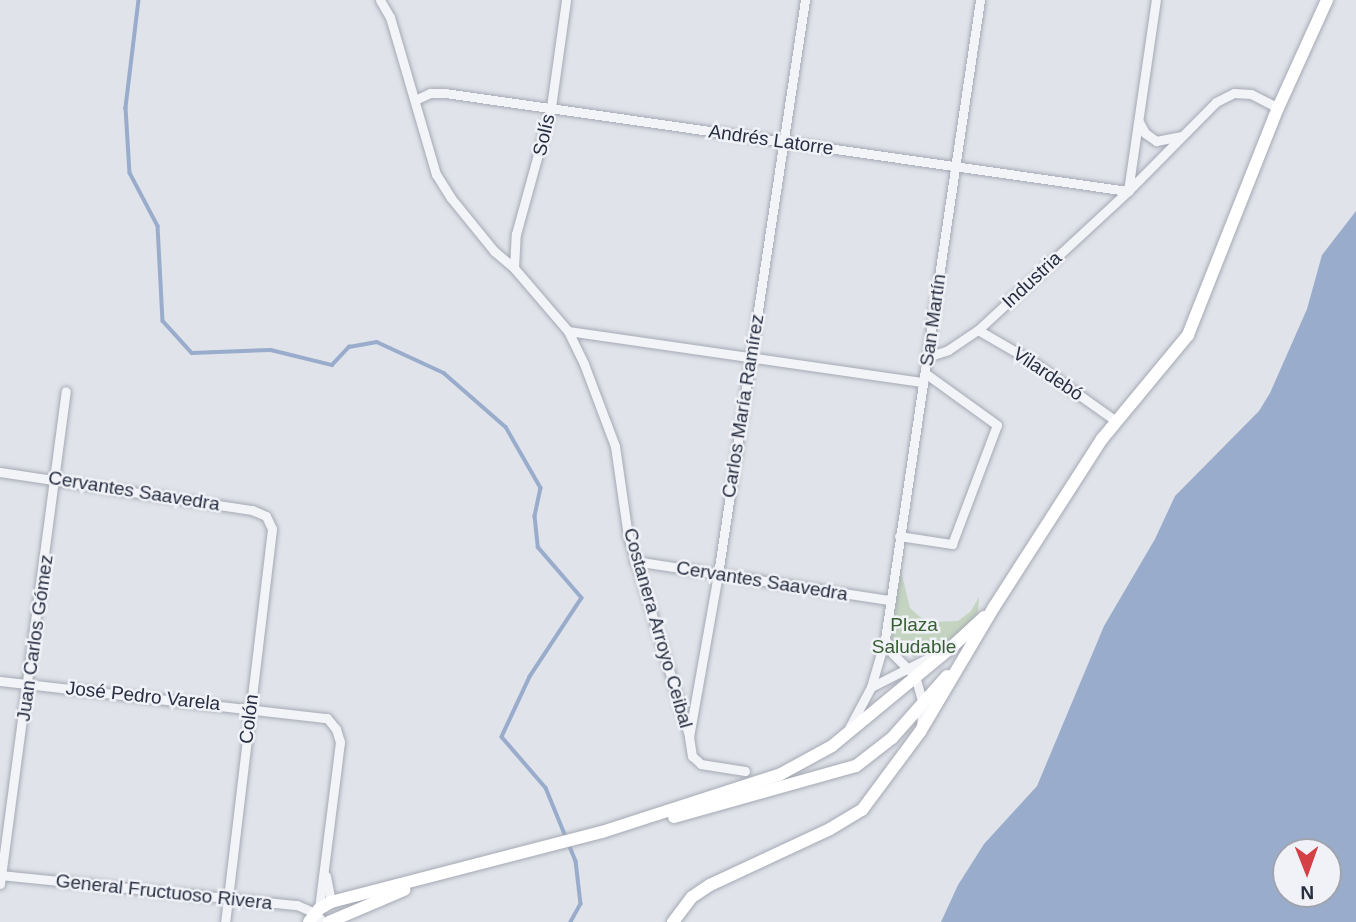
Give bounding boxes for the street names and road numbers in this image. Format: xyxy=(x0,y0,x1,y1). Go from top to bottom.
street label: Solís xyxy=(528,112,560,158)
street label: Andrés Latorre xyxy=(707,120,835,160)
street label: Industria xyxy=(998,247,1066,313)
street label: San Martín xyxy=(915,272,951,368)
street label: Carlos María Ramírez xyxy=(717,312,769,500)
street label: Vilardebó xyxy=(1008,342,1088,406)
street label: Cervantes Saavedra xyxy=(47,466,221,516)
street label: Costanera Arroyo Ceibal xyxy=(618,525,698,731)
street label: Juan Carlos Gómez xyxy=(12,553,58,723)
street label: Cervantes Saavedra xyxy=(675,556,849,606)
street label: José Pedro Varela xyxy=(65,677,221,715)
street label: Colón xyxy=(235,693,263,745)
street label: General Fructuoso Rivera xyxy=(55,869,273,915)

